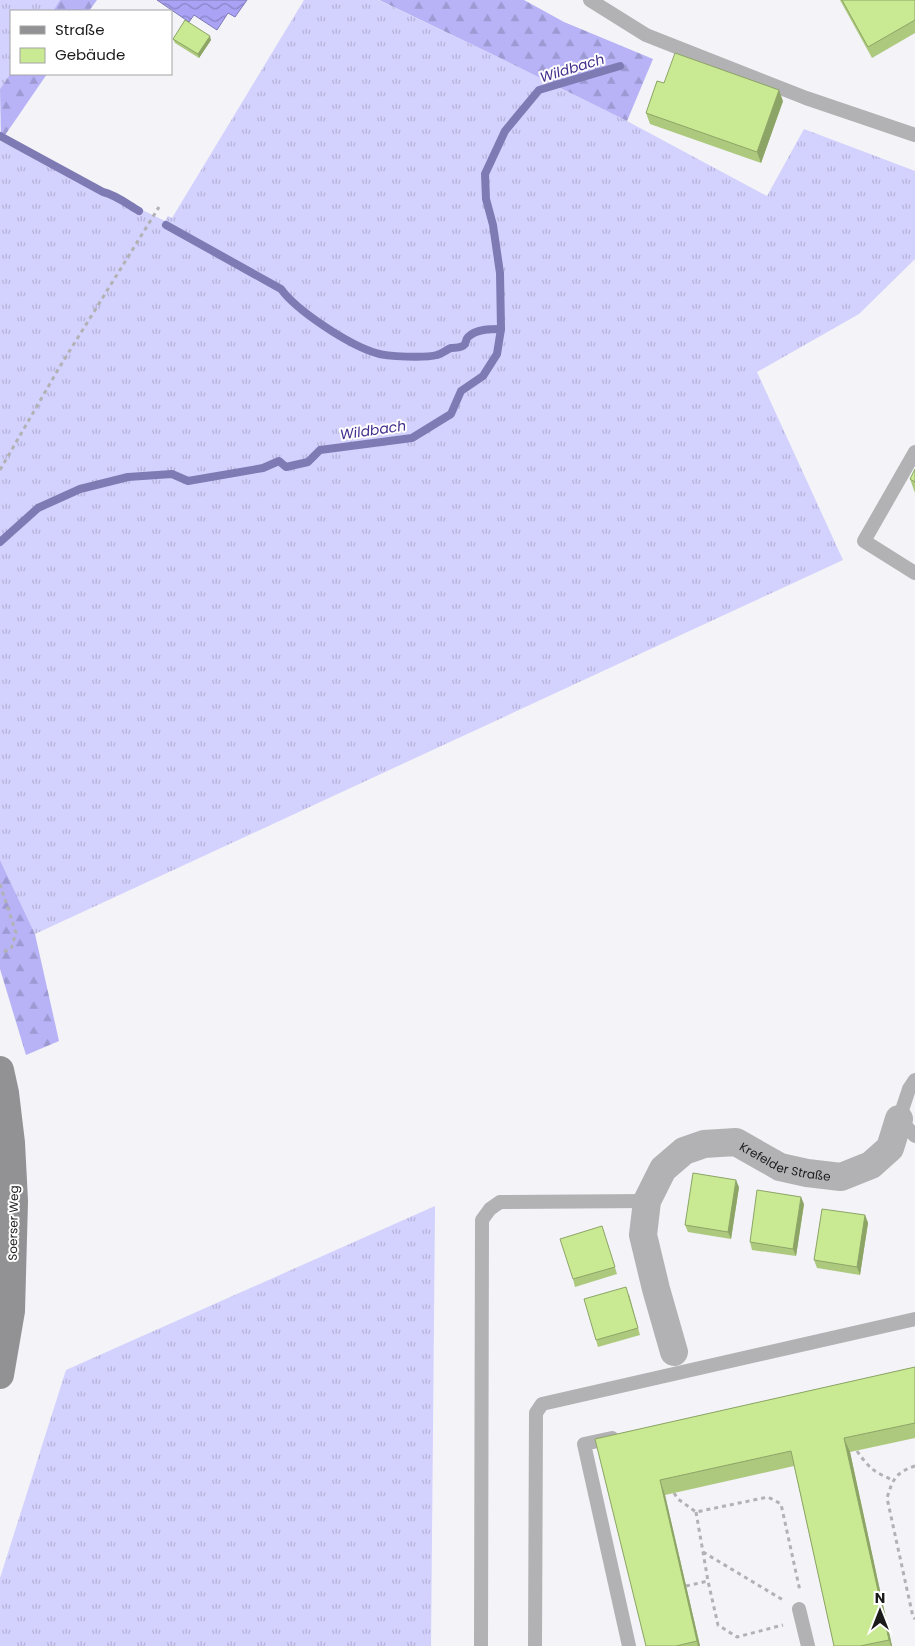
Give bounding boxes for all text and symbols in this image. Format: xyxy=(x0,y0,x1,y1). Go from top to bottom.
legend xyxy=(10,10,172,75)
text: Straße xyxy=(55,19,105,40)
text: Gebäude xyxy=(55,44,125,65)
water label: Wildbach xyxy=(537,49,607,87)
water label: Wildbach xyxy=(339,415,407,445)
street label: Krefelder Straße xyxy=(737,1137,832,1184)
street label: Soerser Weg xyxy=(4,1185,22,1261)
north arrow xyxy=(855,1586,905,1636)
text: N xyxy=(875,1588,885,1608)

